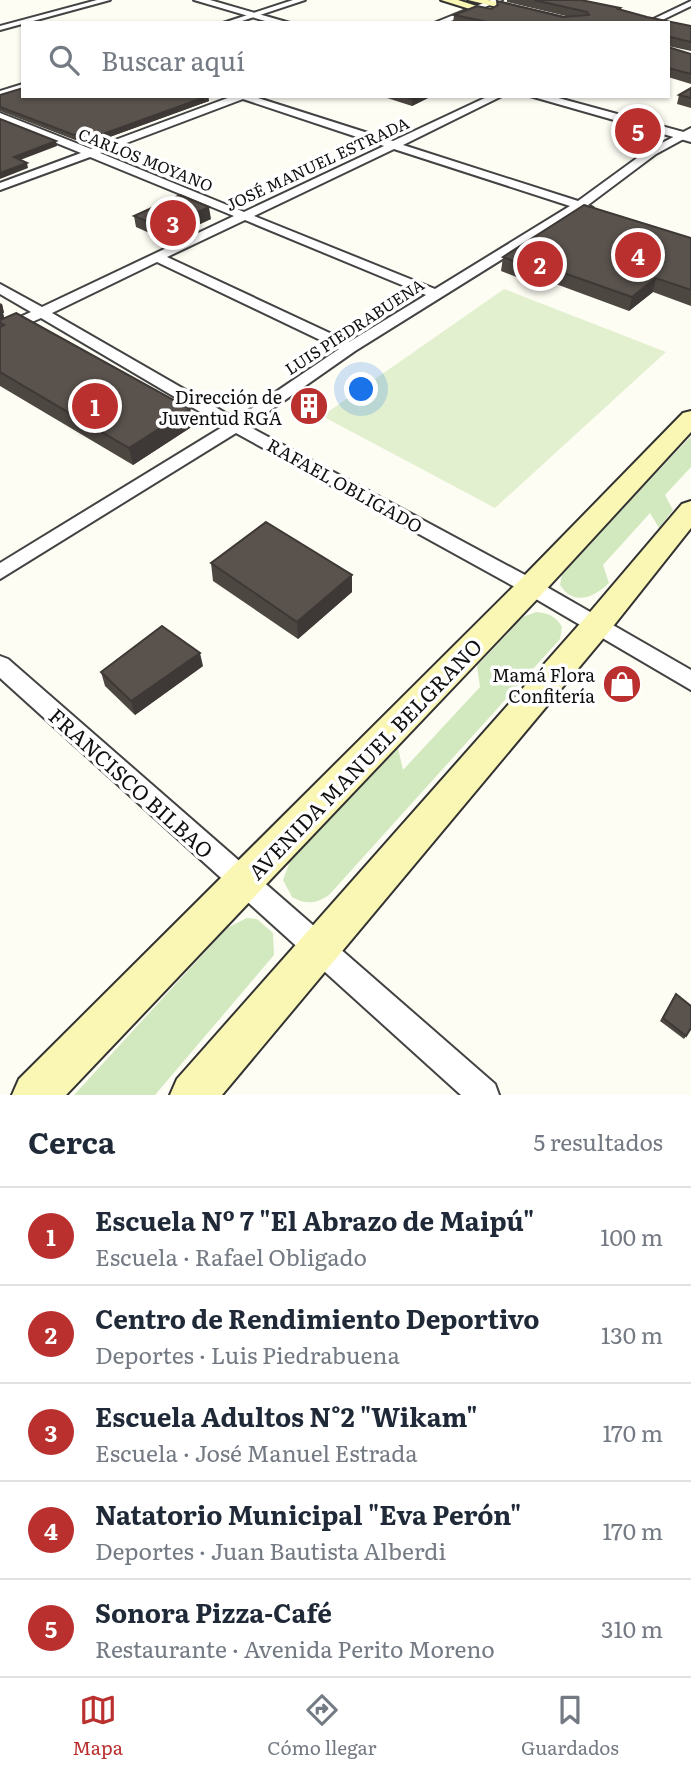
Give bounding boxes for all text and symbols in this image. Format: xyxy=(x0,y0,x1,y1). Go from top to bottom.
search box xyxy=(21,21,670,98)
text: Buscar aquí xyxy=(101,40,245,79)
icon: search xyxy=(45,41,83,79)
pin: 5 xyxy=(615,105,661,157)
street label: JOSÉ MANUEL ESTRADA xyxy=(221,110,413,216)
street label: CARLOS MOYANO xyxy=(75,121,217,197)
pin: 3 xyxy=(150,197,196,249)
pin: 4 xyxy=(615,229,661,281)
pin: 2 xyxy=(517,238,563,290)
street label: LUIS PIEDRABUENA xyxy=(280,272,428,380)
your location xyxy=(344,372,378,406)
pin: 1 xyxy=(72,380,118,432)
place label: Dirección de Juventud RGA xyxy=(159,383,282,431)
building icon: Dirección de Juventud RGA xyxy=(288,385,330,427)
street label: RAFAEL OBLIGADO xyxy=(262,431,428,539)
street label: AVENIDA MANUEL BELGRANO xyxy=(240,630,488,886)
place label: Mamá Flora Confitería xyxy=(492,661,595,709)
shop icon: Mamá Flora Confitería xyxy=(601,663,643,705)
street label: FRANCISCO BILBAO xyxy=(43,700,221,864)
text: Cerca xyxy=(28,1119,115,1163)
text: 5 resultados xyxy=(533,1124,663,1158)
text: Escuela Nº 7 "El Abrazo de Maipú" xyxy=(95,1200,534,1239)
text: 1 xyxy=(46,1219,56,1253)
text: 100 m xyxy=(600,1219,663,1253)
text: Escuela · Rafael Obligado xyxy=(95,1239,367,1273)
text: Centro de Rendimiento Deportivo xyxy=(95,1298,539,1337)
text: 2 xyxy=(45,1317,57,1351)
text: 130 m xyxy=(601,1317,663,1351)
text: Deportes · Luis Piedrabuena xyxy=(95,1337,400,1371)
text: Escuela Adultos N°2 "Wikam" xyxy=(95,1396,478,1435)
text: 3 xyxy=(45,1415,57,1449)
text: 170 m xyxy=(602,1415,663,1449)
text: Escuela · José Manuel Estrada xyxy=(95,1435,418,1469)
text: Natatorio Municipal "Eva Perón" xyxy=(95,1494,522,1533)
text: 4 xyxy=(44,1513,58,1547)
text: 170 m xyxy=(602,1513,663,1547)
text: Deportes · Juan Bautista Alberdi xyxy=(95,1533,446,1567)
text: Sonora Pizza-Café xyxy=(95,1592,332,1631)
text: 5 xyxy=(45,1611,57,1645)
text: 310 m xyxy=(601,1611,663,1645)
text: Restaurante · Avenida Perito Moreno xyxy=(95,1631,495,1665)
tab: Mapa xyxy=(72,1691,123,1761)
tab: Cómo llegar xyxy=(267,1691,377,1761)
tab: Guardados xyxy=(521,1691,619,1761)

